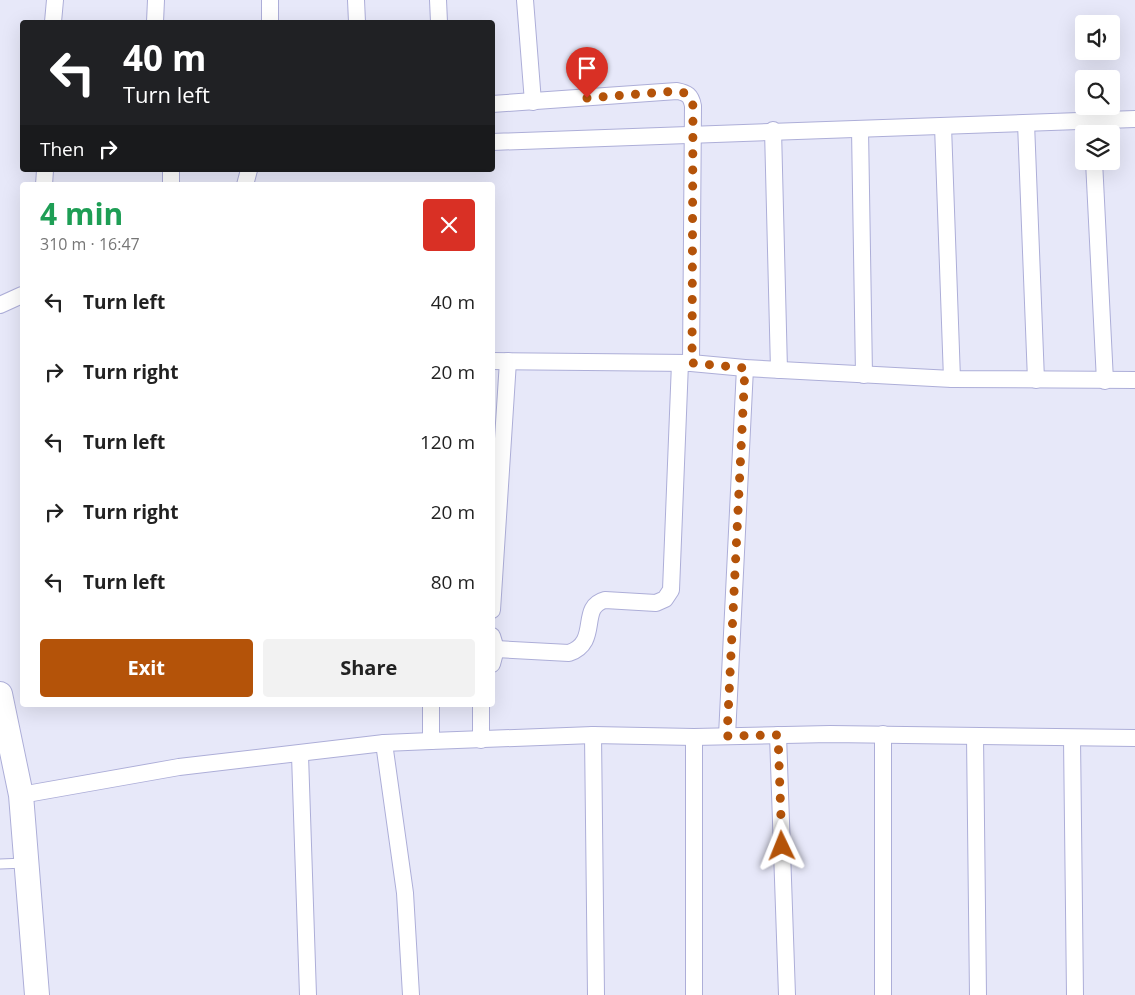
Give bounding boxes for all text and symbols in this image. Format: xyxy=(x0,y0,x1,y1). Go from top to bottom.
map controls xyxy=(1075,15,1120,170)
button: sound xyxy=(1075,15,1120,60)
text: 40 m xyxy=(123,34,206,81)
icon: left xyxy=(40,40,105,105)
pin xyxy=(566,47,608,98)
icon: arrive xyxy=(573,54,601,82)
button: search xyxy=(1075,70,1120,115)
text: Turn left xyxy=(123,79,210,109)
button: layers xyxy=(1075,125,1120,170)
icon: right xyxy=(94,135,122,163)
text: Then xyxy=(40,136,84,162)
text: 4 min xyxy=(40,193,123,234)
button: close xyxy=(423,199,475,251)
text: 310 m · 16:47 xyxy=(40,233,140,255)
icon: left xyxy=(40,288,68,316)
text: Turn left xyxy=(83,289,165,315)
text: 40 m xyxy=(431,289,475,315)
icon: right xyxy=(40,358,68,386)
text: Turn right xyxy=(83,359,178,385)
text: 20 m xyxy=(431,359,475,385)
icon: left xyxy=(40,428,68,456)
text: Turn left xyxy=(83,429,165,455)
text: 120 m xyxy=(420,429,475,455)
icon: right xyxy=(40,498,68,526)
text: Turn right xyxy=(83,499,178,525)
text: 20 m xyxy=(431,499,475,525)
icon: left xyxy=(40,568,68,596)
text: Turn left xyxy=(83,569,165,595)
text: 80 m xyxy=(431,569,475,595)
button: Exit xyxy=(40,639,253,697)
button: Share xyxy=(263,639,475,697)
position arrow xyxy=(755,819,807,871)

